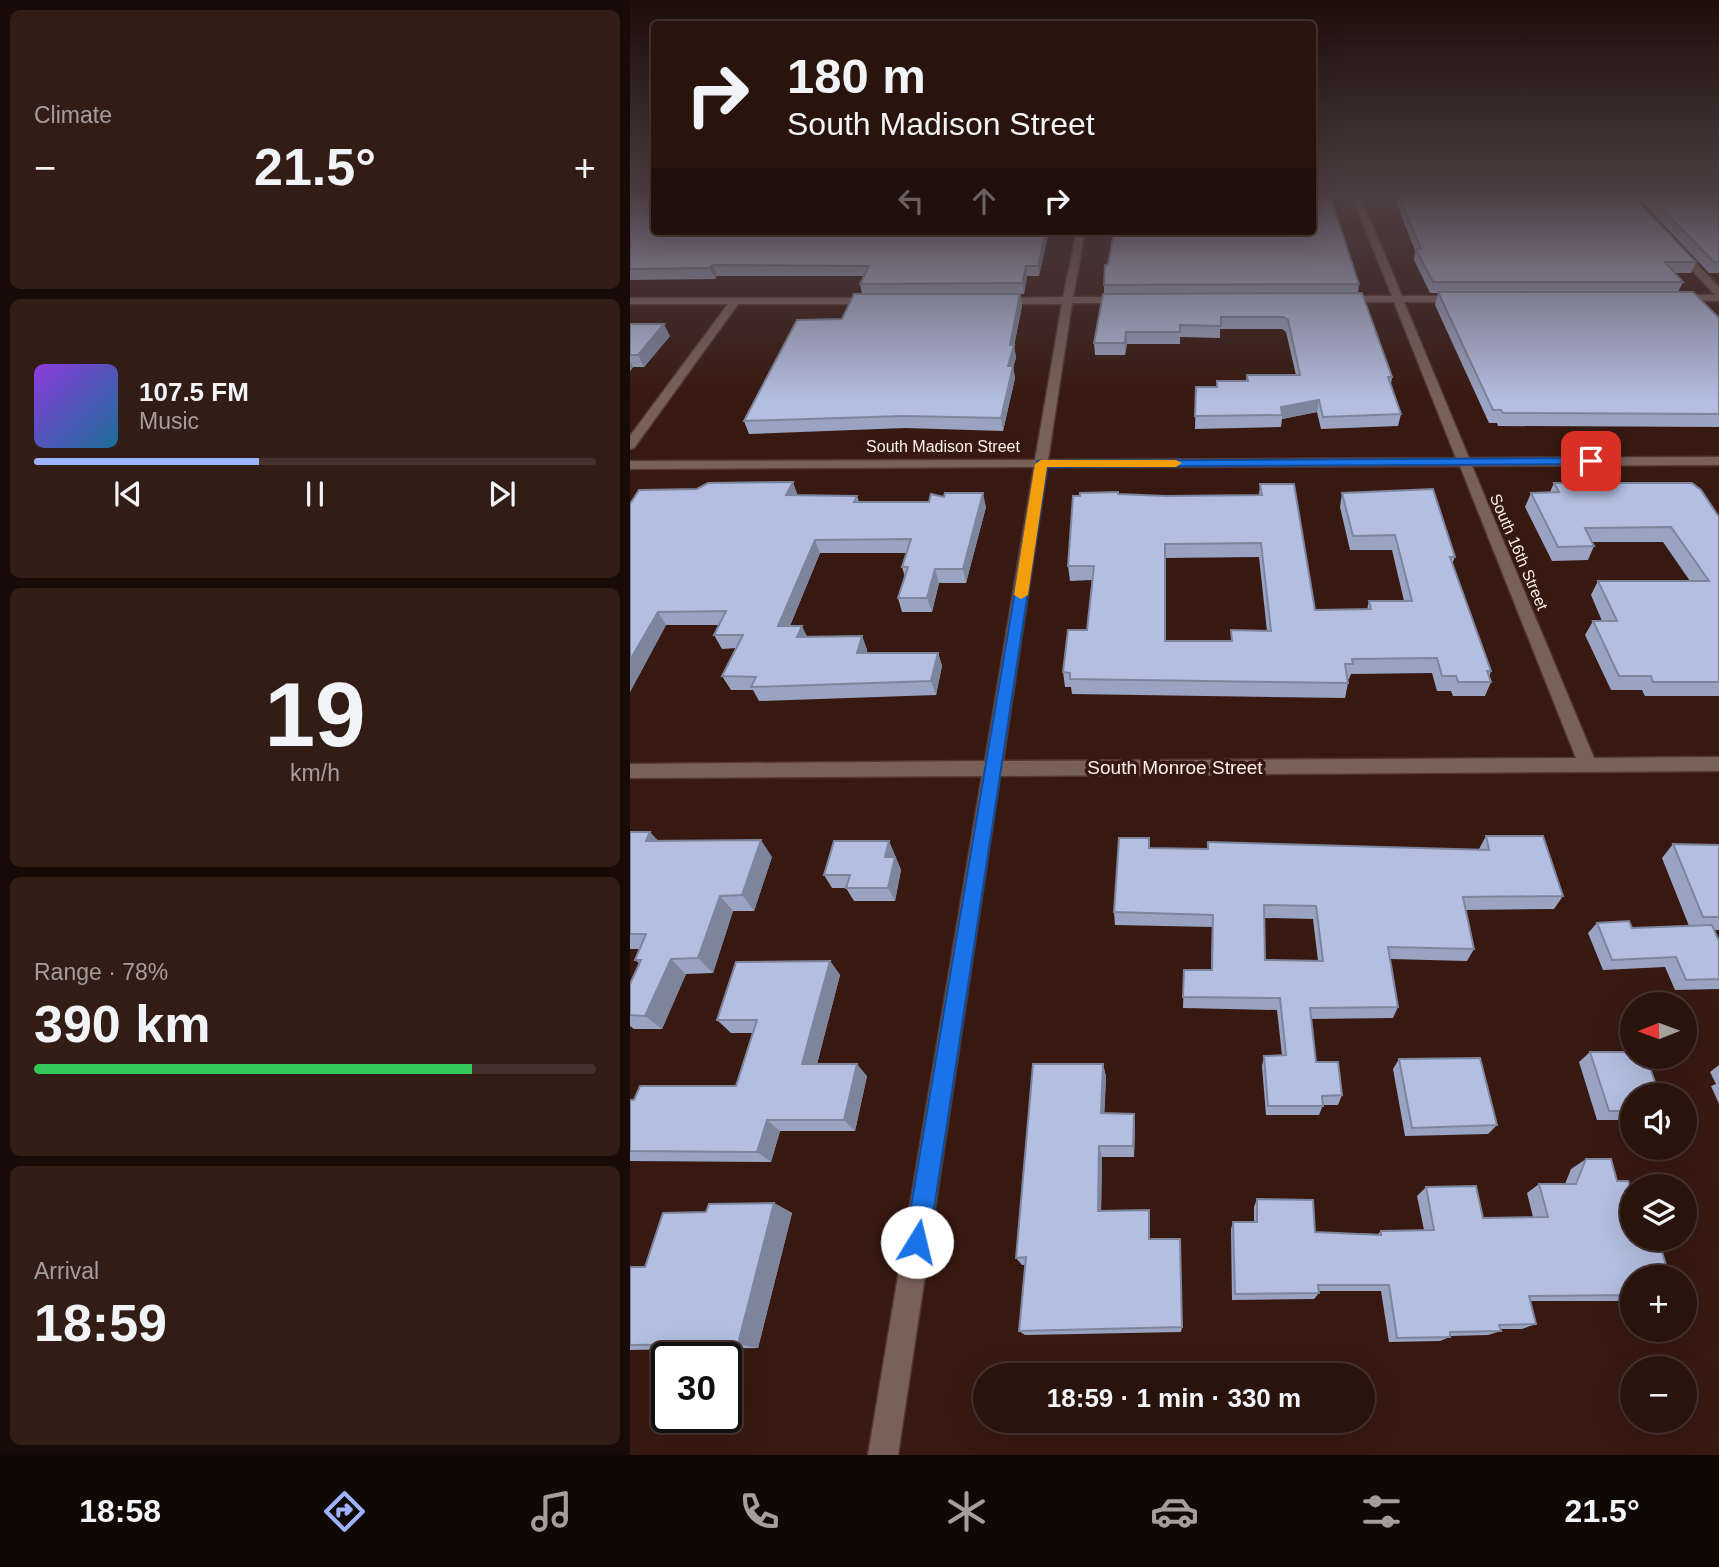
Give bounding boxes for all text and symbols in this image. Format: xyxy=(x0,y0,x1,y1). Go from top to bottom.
icon: right xyxy=(672,49,763,140)
text: 180 m xyxy=(787,49,926,103)
text: Climate xyxy=(34,102,112,128)
text: South Madison Street xyxy=(787,106,1095,142)
text: 21.5° xyxy=(254,138,376,196)
text: − xyxy=(34,147,56,189)
text: + xyxy=(574,147,596,189)
icon: left xyxy=(892,182,930,220)
icon: ahead xyxy=(965,182,1003,220)
icon: right xyxy=(1038,182,1076,220)
text: 107.5 FM xyxy=(139,377,249,407)
text: Music xyxy=(139,408,199,434)
pin xyxy=(1561,431,1621,491)
street label: South Madison Street xyxy=(866,438,1020,455)
icon: arrive xyxy=(1572,442,1610,480)
icon: previous xyxy=(109,475,147,513)
icon: pause xyxy=(296,475,334,513)
icon: next xyxy=(483,475,521,513)
street label: South 16th Street xyxy=(1487,491,1551,613)
text: 19 xyxy=(264,664,366,765)
street label: South Monroe Street xyxy=(1087,757,1263,778)
text: km/h xyxy=(290,760,340,786)
text: Range · 78% xyxy=(34,959,168,985)
north arrow xyxy=(1620,992,1698,1069)
map controls xyxy=(1620,992,1697,1433)
text: 390 km xyxy=(34,995,210,1053)
button: sound xyxy=(1620,1083,1697,1160)
button: layers xyxy=(1620,1174,1697,1251)
position arrow xyxy=(880,1205,954,1279)
text: Arrival xyxy=(34,1258,99,1284)
button: + xyxy=(1620,1265,1697,1342)
text: 18:59 xyxy=(34,1294,167,1352)
speed limit sign: 30 xyxy=(651,1342,742,1433)
button: − xyxy=(1620,1356,1697,1433)
text: 18:59 · 1 min · 330 m xyxy=(1047,1383,1301,1413)
icon: directions xyxy=(320,1487,369,1536)
icon: music xyxy=(527,1487,576,1536)
icon: phone xyxy=(735,1487,784,1536)
icon: climate xyxy=(942,1487,991,1536)
icon: car xyxy=(1150,1487,1199,1536)
icon: filters xyxy=(1357,1487,1406,1536)
text: 18:58 xyxy=(79,1493,161,1529)
text: 21.5° xyxy=(1565,1493,1640,1529)

